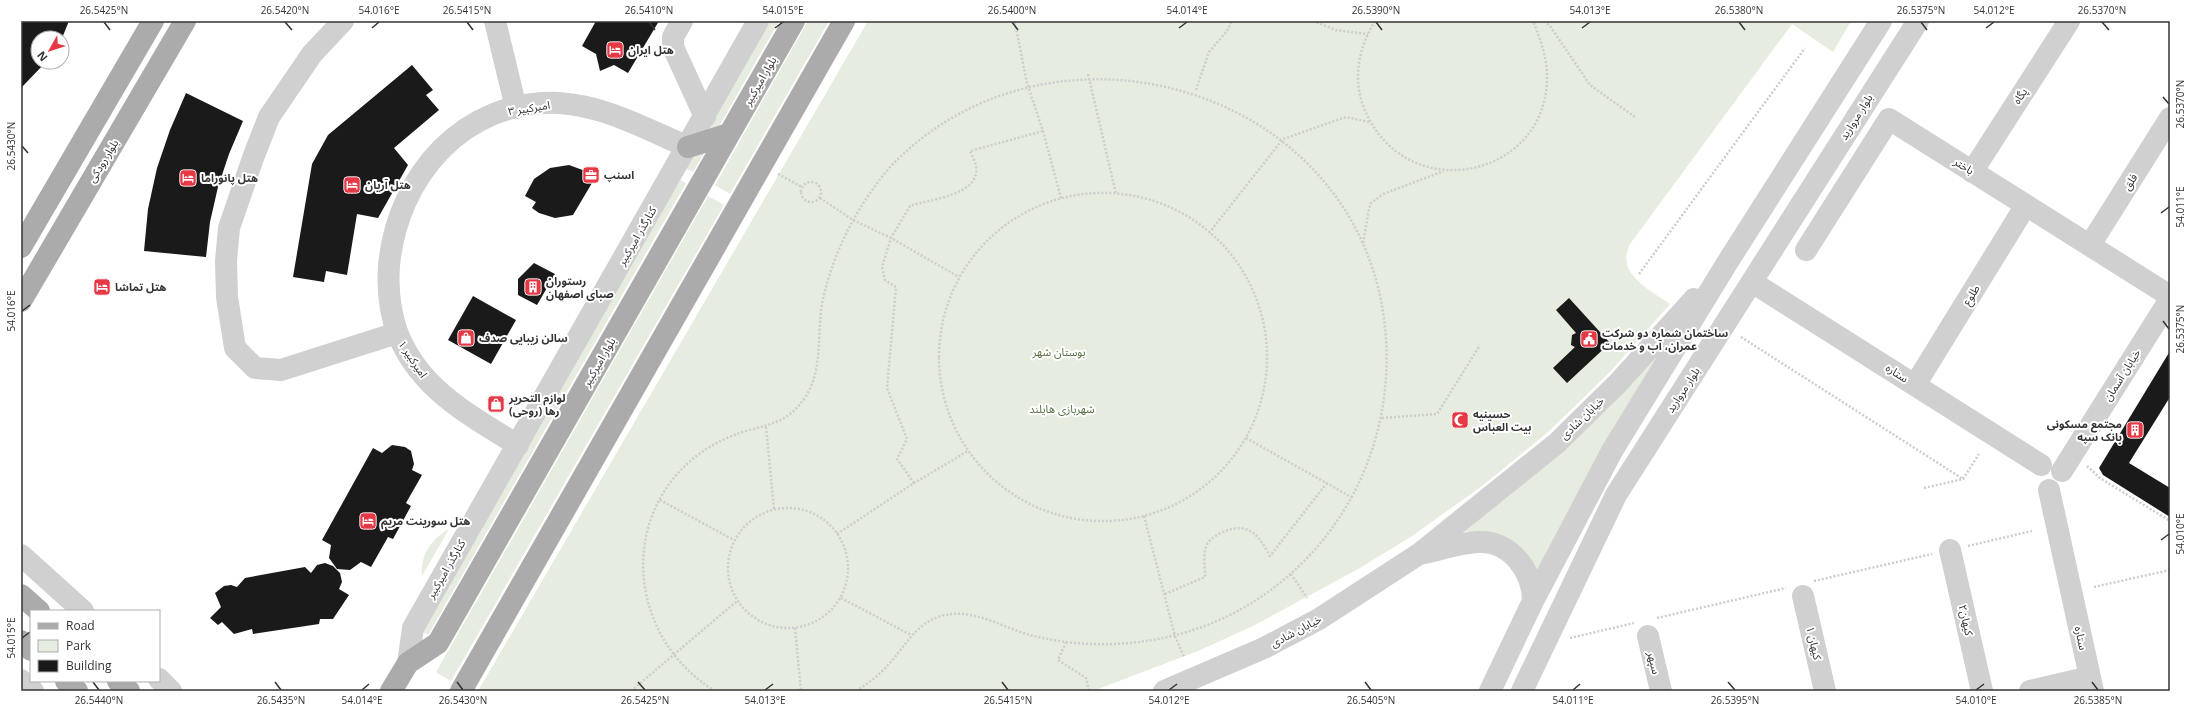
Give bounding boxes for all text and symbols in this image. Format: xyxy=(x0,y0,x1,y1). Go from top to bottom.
text: 26.5425°N xyxy=(80,3,128,17)
text: 26.5420°N xyxy=(261,3,309,17)
text: 54.016°E xyxy=(358,3,400,17)
text: 26.5415°N xyxy=(443,3,491,17)
text: 26.5410°N xyxy=(625,3,673,17)
text: 54.015°E xyxy=(762,3,804,17)
text: 26.5400°N xyxy=(988,3,1036,17)
text: 54.014°E xyxy=(1166,3,1208,17)
text: 26.5390°N xyxy=(1352,3,1400,17)
text: 54.013°E xyxy=(1569,3,1611,17)
text: 26.5380°N xyxy=(1715,3,1763,17)
text: 26.5375°N xyxy=(1897,3,1945,17)
text: 54.012°E xyxy=(1973,3,2015,17)
text: 26.5370°N xyxy=(2078,3,2126,17)
north arrow xyxy=(30,30,70,70)
hotel icon: هتل ایران xyxy=(605,40,625,60)
place label: هتل ایران xyxy=(628,42,674,57)
text: N xyxy=(33,48,50,65)
street label: بلوار امیرکبیر xyxy=(739,54,780,109)
text: 26.5370°N xyxy=(2173,80,2187,128)
street label: پگاه xyxy=(2009,85,2031,107)
street label: بلوار مروارید xyxy=(1836,91,1876,143)
street label: امیرکبیر ۳ xyxy=(507,97,551,118)
text: 26.5430°N xyxy=(4,122,18,170)
street label: بلوار رودکی xyxy=(84,136,121,185)
street label: باختر xyxy=(1950,153,1977,178)
office icon: اسنپ xyxy=(581,165,601,185)
place label: اسنپ xyxy=(604,167,634,183)
hotel icon: هتل پانوراما xyxy=(178,168,198,188)
place label: هتل پانوراما xyxy=(201,170,258,186)
street label: فلق xyxy=(2119,170,2141,193)
hotel icon: هتل آریان xyxy=(342,175,362,195)
place label: هتل آریان xyxy=(365,177,411,192)
text: 54.011°E xyxy=(2173,186,2187,228)
street label: کنارگذر امیرکبیر xyxy=(613,203,660,269)
place label: رستوران صبای اصفهان xyxy=(546,273,614,301)
hotel icon: هتل تماشا xyxy=(92,277,112,297)
building icon: رستوران صبای اصفهان xyxy=(523,277,543,297)
place label: هتل تماشا xyxy=(115,279,166,294)
street label: طلوع xyxy=(1959,282,1983,308)
text: 54.016°E xyxy=(4,290,18,332)
text: 26.5375°N xyxy=(2173,305,2187,353)
place label: ساختمان شماره دو شرکت عمران، آب و خدمات xyxy=(1602,325,1728,353)
shop icon: سالن زیبایی صدف xyxy=(456,328,476,348)
public building icon: ساختمان شماره دو شرکت عمران، آب و خدمات xyxy=(1579,329,1599,349)
place label: سالن زیبایی صدف xyxy=(479,330,568,345)
street label: بلوار امیرکبیر xyxy=(578,335,619,390)
street label: امیرکبیر ۱ xyxy=(395,337,431,380)
park label: بوستان شهر xyxy=(1031,344,1086,359)
street label: خیابان آسمان xyxy=(2100,345,2144,404)
street label: ستاره xyxy=(1883,360,1912,386)
street label: بلوار مروارید xyxy=(1662,364,1703,415)
place label: لوازم التحریر رها (روحی) xyxy=(508,390,565,418)
street label: خیابان شادی xyxy=(1556,393,1607,442)
shop icon: لوازم التحریر رها (روحی) xyxy=(486,394,506,414)
park label: شهربازی هایلند xyxy=(1029,401,1095,416)
place label: حسینیه بیت العباس xyxy=(1473,406,1532,434)
mosque icon: حسینیه بیت العباس xyxy=(1450,410,1470,430)
place label: مجتمع مسکونی بانک سپه xyxy=(2047,416,2122,445)
building icon: مجتمع مسکونی بانک سپه xyxy=(2125,420,2145,440)
hotel icon: هتل سورینت مريم xyxy=(358,511,378,531)
place label: هتل سورینت مريم xyxy=(381,513,470,530)
text: 54.010°E xyxy=(2173,513,2187,555)
street label: کنارگذر امیرکبیر xyxy=(422,536,469,602)
street label: کیهان۲ xyxy=(1956,603,1977,637)
legend xyxy=(30,610,160,682)
street label: خیابان شادی xyxy=(1268,611,1324,650)
text: 54.015°E xyxy=(4,617,18,659)
text: Road xyxy=(66,617,95,634)
street label: کیهان ۱ xyxy=(1803,625,1826,662)
street label: ستاره xyxy=(2071,625,2092,652)
text: Park xyxy=(66,637,92,654)
street label: سپهر xyxy=(1643,649,1664,676)
text: Building xyxy=(66,657,112,674)
text: 26.5440°N xyxy=(75,693,123,707)
text: 26.5435°N xyxy=(257,693,305,707)
text: 54.014°E xyxy=(341,693,383,707)
text: 26.5430°N xyxy=(439,693,487,707)
text: 26.5425°N xyxy=(621,693,669,707)
text: 54.013°E xyxy=(744,693,786,707)
text: 26.5415°N xyxy=(984,693,1032,707)
text: 54.012°E xyxy=(1148,693,1190,707)
text: 26.5405°N xyxy=(1347,693,1395,707)
text: 54.011°E xyxy=(1552,693,1594,707)
text: 26.5395°N xyxy=(1711,693,1759,707)
text: 54.010°E xyxy=(1955,693,1997,707)
text: 26.5385°N xyxy=(2074,693,2122,707)

